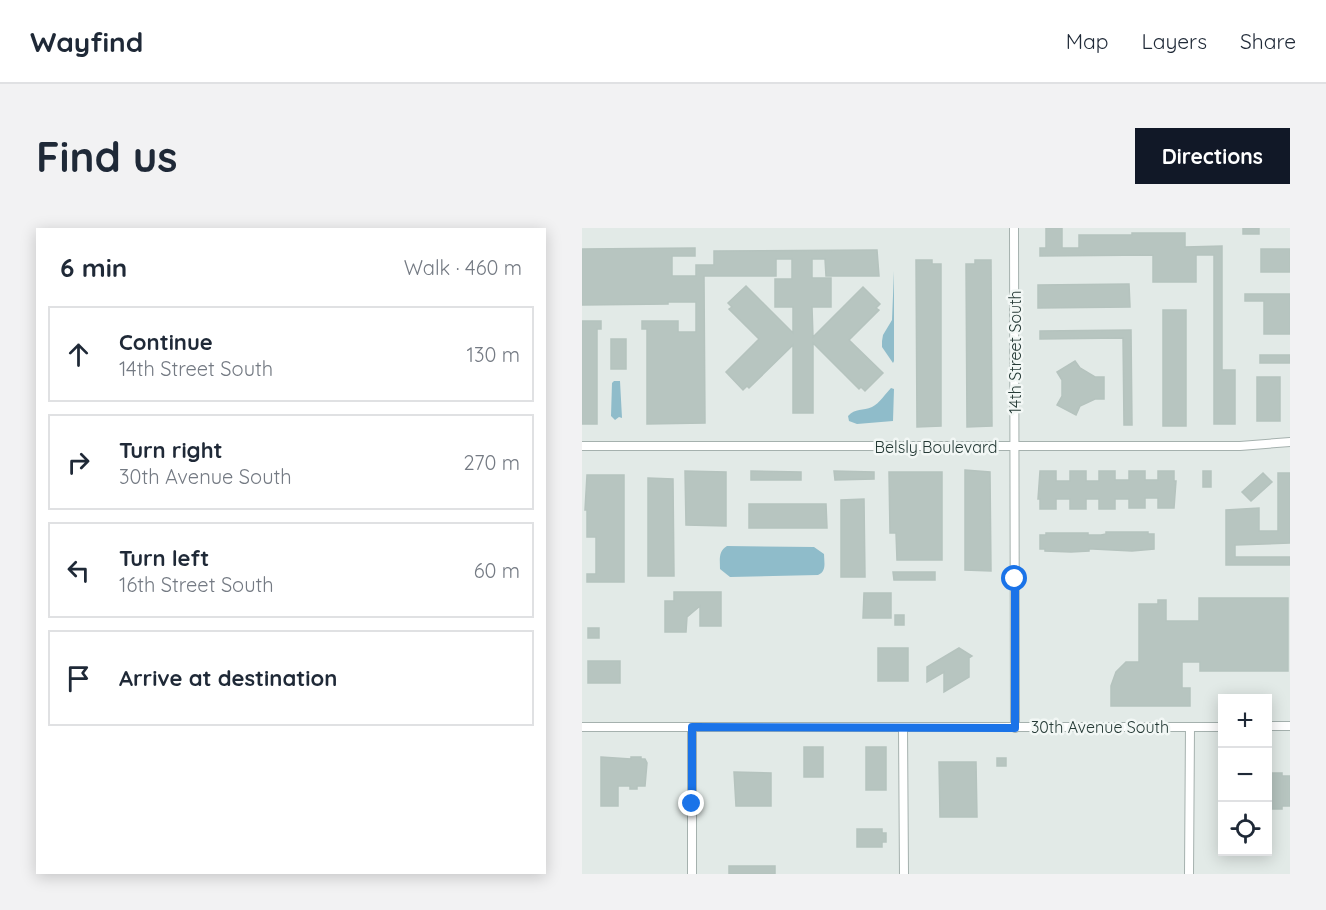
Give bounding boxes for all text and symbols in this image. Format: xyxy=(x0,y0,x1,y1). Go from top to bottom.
text: Wayfind xyxy=(30,24,143,59)
text: Map xyxy=(1066,28,1109,54)
text: Layers xyxy=(1142,28,1207,54)
text: Share xyxy=(1240,28,1296,54)
button: Directions xyxy=(1135,128,1290,184)
text: Find us xyxy=(36,130,178,183)
text: 6 min xyxy=(60,251,127,284)
text: Walk · 460 m xyxy=(404,255,522,280)
street label: 14th Street South xyxy=(1005,290,1025,414)
text: Continue xyxy=(119,328,213,356)
icon: ahead xyxy=(62,338,95,371)
text: 130 m xyxy=(467,342,520,367)
text: 14th Street South xyxy=(119,356,273,381)
text: Turn right xyxy=(119,436,223,464)
street label: Belsly Boulevard xyxy=(875,437,997,457)
icon: right xyxy=(62,446,95,479)
text: 270 m xyxy=(463,450,520,475)
text: 30th Avenue South xyxy=(119,464,292,489)
text: Turn left xyxy=(119,544,209,572)
icon: left xyxy=(62,554,95,587)
text: 60 m xyxy=(474,558,520,583)
route start xyxy=(1001,565,1027,591)
text: 16th Street South xyxy=(119,572,274,597)
icon: arrive xyxy=(62,662,95,695)
text: Arrive at destination xyxy=(119,664,337,692)
map controls xyxy=(1218,694,1272,856)
button: + xyxy=(1218,694,1272,748)
street label: 30th Avenue South xyxy=(1031,717,1169,737)
button: − xyxy=(1218,748,1272,802)
route end xyxy=(678,790,704,816)
button: locate xyxy=(1218,802,1272,856)

